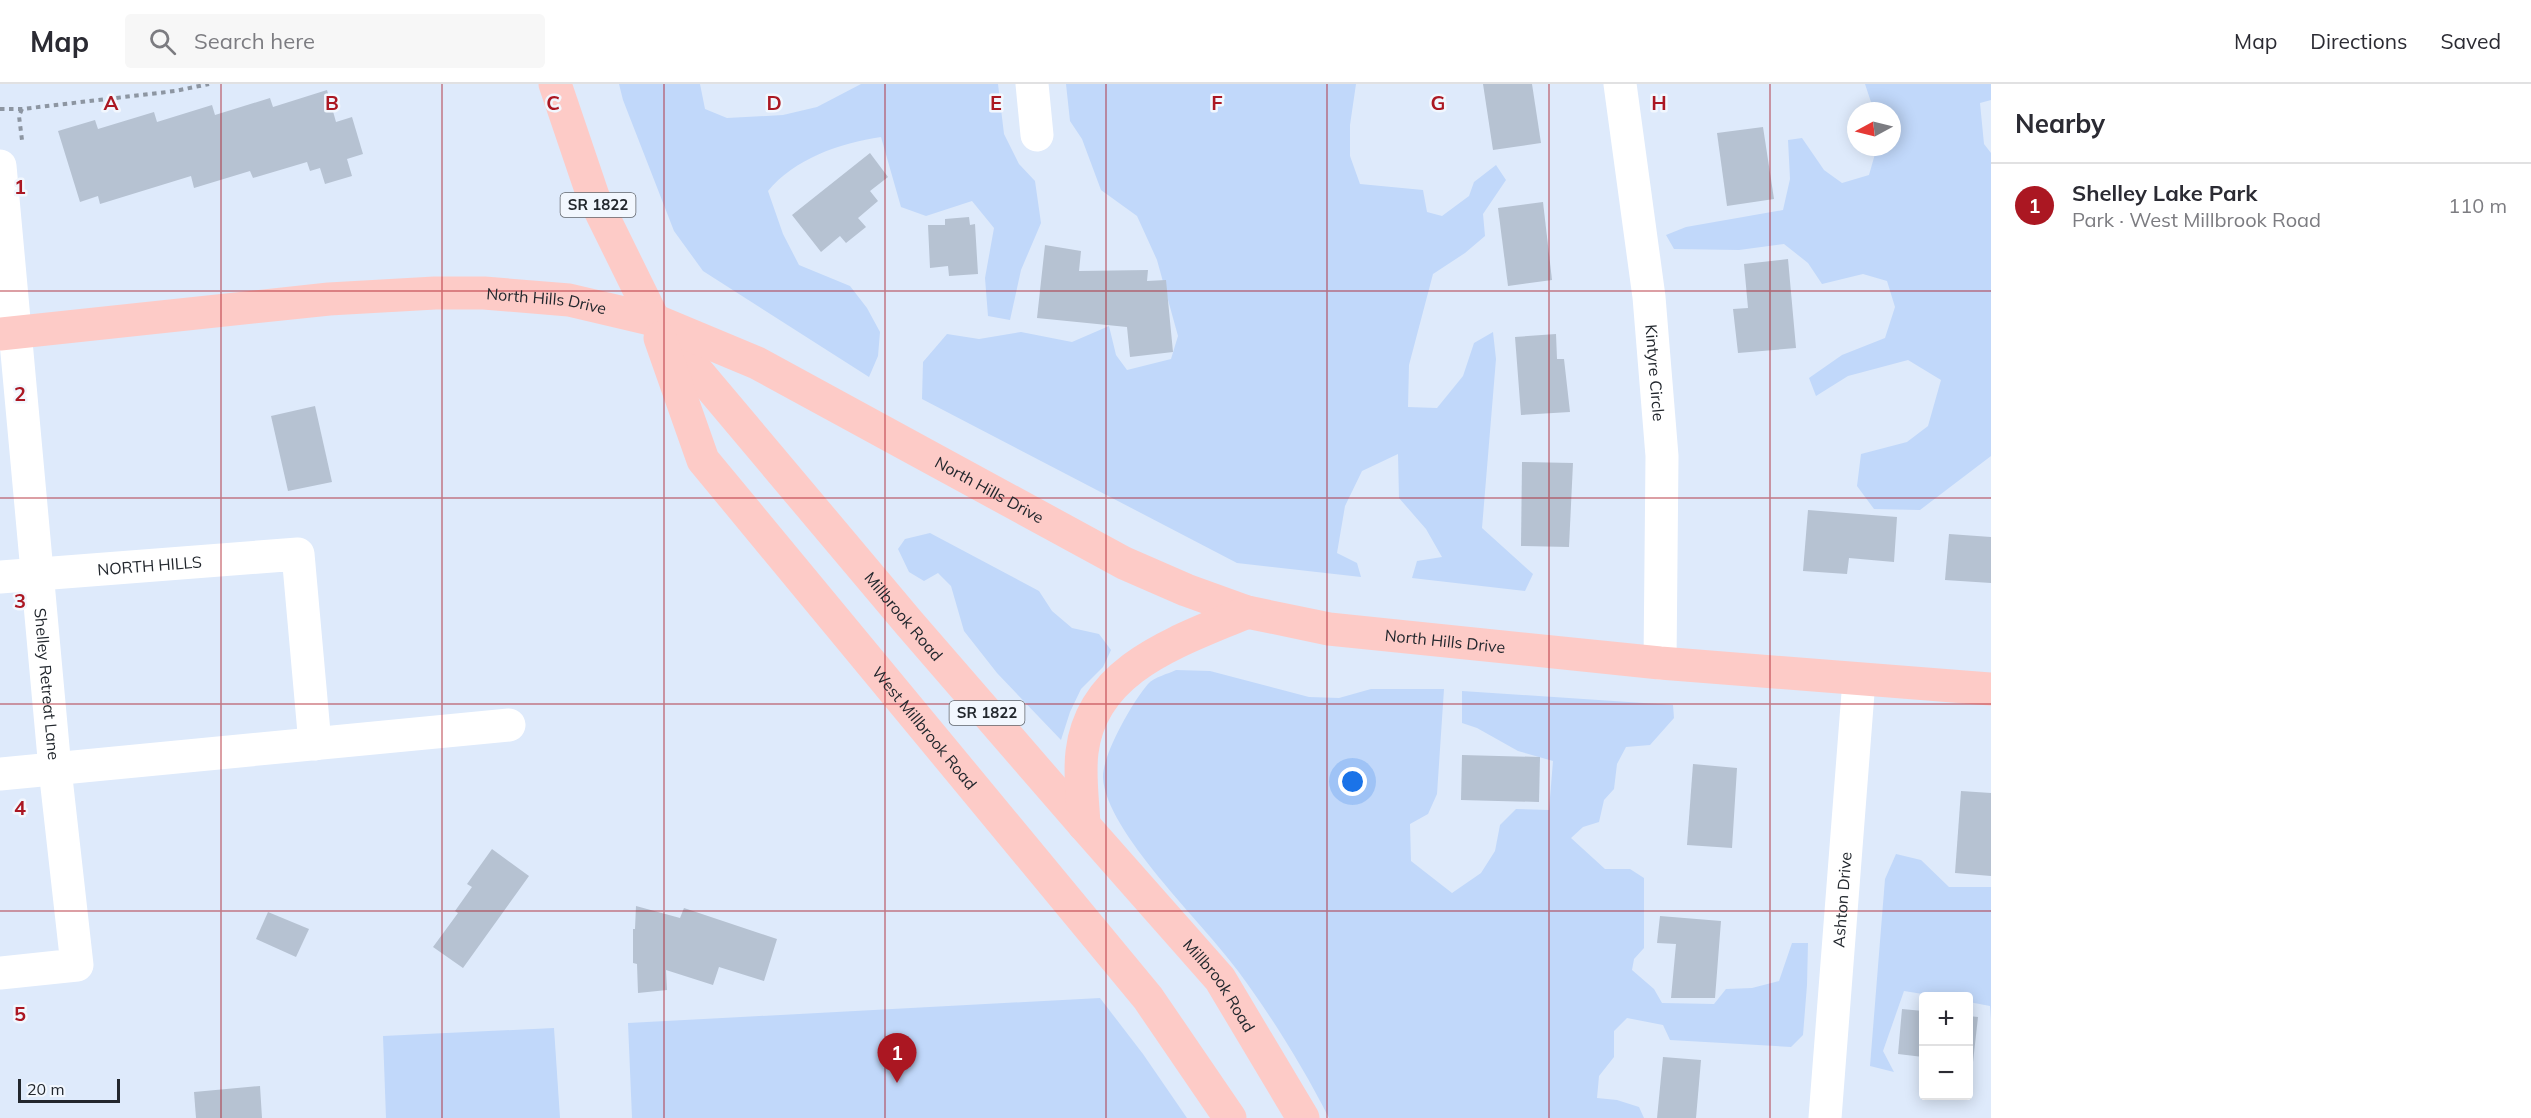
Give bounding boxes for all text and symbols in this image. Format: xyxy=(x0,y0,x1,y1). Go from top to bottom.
search box xyxy=(125,14,545,68)
text: Map xyxy=(30,24,89,59)
icon: search xyxy=(146,25,179,58)
text: Search here xyxy=(194,27,315,55)
text: Map xyxy=(2234,28,2277,54)
text: Directions xyxy=(2310,28,2407,54)
text: Saved xyxy=(2440,28,2501,54)
text: A xyxy=(104,90,119,115)
text: B xyxy=(325,90,339,115)
text: C xyxy=(546,90,560,115)
text: D xyxy=(766,90,782,115)
text: E xyxy=(990,90,1002,115)
text: F xyxy=(1211,90,1223,115)
text: G xyxy=(1431,90,1445,115)
text: H xyxy=(1651,90,1667,115)
north arrow xyxy=(1847,102,1901,156)
text: Nearby xyxy=(2015,107,2105,140)
text: 1 xyxy=(14,174,26,199)
text: Shelley Lake Park xyxy=(2072,179,2257,207)
road number: SR 1822 xyxy=(560,193,636,217)
text: 1 xyxy=(2029,193,2041,218)
text: 110 m xyxy=(2448,193,2507,218)
text: Park · West Millbrook Road xyxy=(2072,207,2321,232)
street label: North Hills Drive xyxy=(486,283,608,318)
street label: Kintyre Circle xyxy=(1641,324,1669,422)
text: 2 xyxy=(14,381,26,406)
street label: North Hills Drive xyxy=(932,452,1047,527)
street label: NORTH HILLS xyxy=(97,551,203,579)
street label: Millbrook Road xyxy=(860,568,947,665)
text: 3 xyxy=(14,588,26,613)
street label: Shelley Retreat Lane xyxy=(30,607,64,761)
street label: North Hills Drive xyxy=(1384,625,1506,657)
street label: West Millbrook Road xyxy=(868,662,981,793)
road number: SR 1822 xyxy=(950,701,1024,725)
your location xyxy=(1338,767,1367,796)
text: 4 xyxy=(14,795,26,820)
street label: Ashton Drive xyxy=(1828,851,1856,948)
street label: Millbrook Road xyxy=(1179,935,1259,1036)
map controls xyxy=(1919,992,1973,1100)
button: + xyxy=(1919,992,1973,1046)
text: 5 xyxy=(14,1001,26,1026)
pin: 1 xyxy=(878,1034,916,1083)
button: − xyxy=(1919,1046,1973,1100)
scale bar xyxy=(18,1076,120,1104)
text: 20 m xyxy=(27,1079,64,1099)

